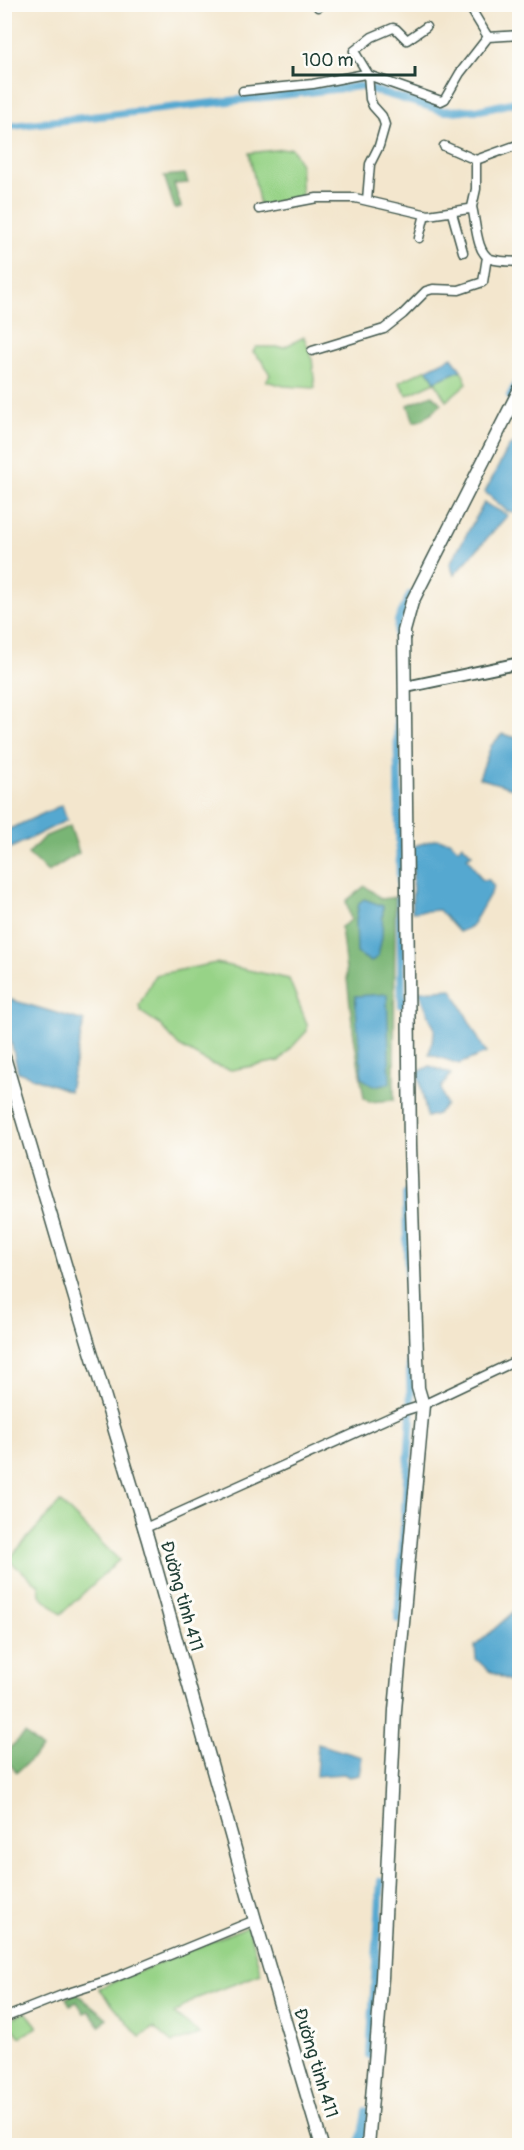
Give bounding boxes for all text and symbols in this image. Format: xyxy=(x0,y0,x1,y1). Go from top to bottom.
scale bar xyxy=(293,39,414,77)
text: 100 m xyxy=(302,49,354,72)
street label: Đường tỉnh 411 xyxy=(155,1538,208,1654)
street label: Đường tỉnh 411 xyxy=(288,2006,343,2121)

